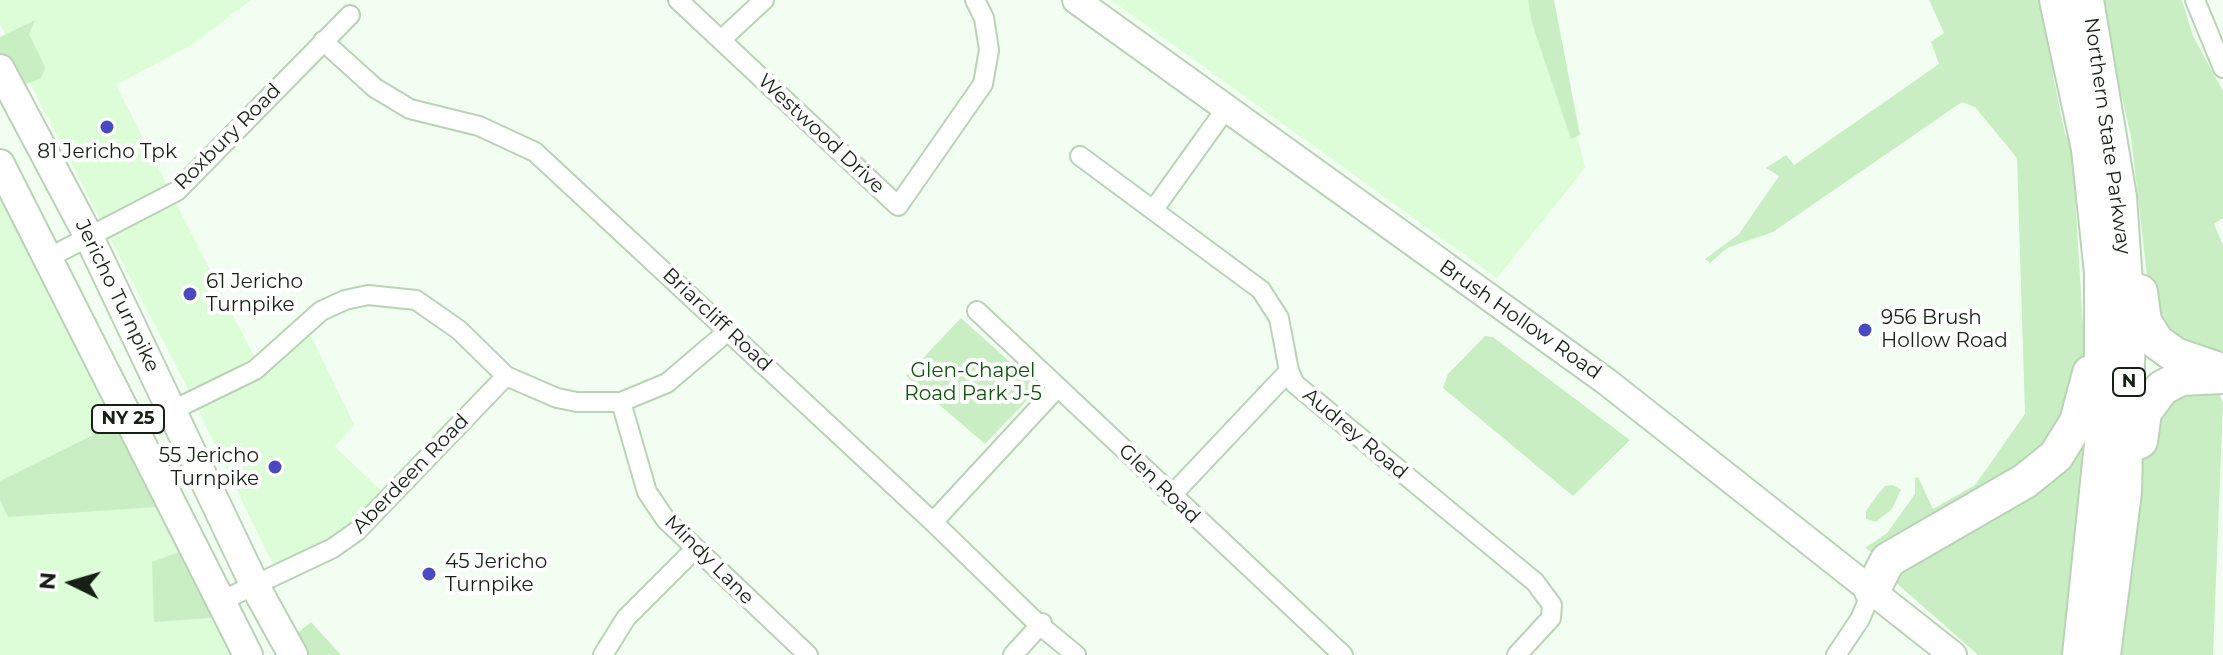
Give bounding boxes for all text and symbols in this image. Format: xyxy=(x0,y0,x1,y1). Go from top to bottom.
street label: Northern State Parkway xyxy=(2078,16,2136,256)
street label: Westwood Drive xyxy=(753,69,889,199)
street label: Roxbury Road xyxy=(170,79,286,195)
marker: 81 Jericho Tpk xyxy=(98,118,116,136)
place label: 81 Jericho Tpk xyxy=(37,140,177,164)
street label: Jericho Turnpike xyxy=(70,216,164,376)
street label: Brush Hollow Road xyxy=(1434,255,1606,385)
street label: Briarcliff Road xyxy=(657,263,777,377)
place label: 61 Jericho Turnpike xyxy=(206,270,303,317)
marker: 61 Jericho Turnpike xyxy=(181,285,199,303)
place label: 956 Brush Hollow Road xyxy=(1881,306,2008,353)
marker: 956 Brush Hollow Road xyxy=(1856,321,1874,339)
park label: Glen-Chapel Road Park J-5 xyxy=(904,359,1042,406)
road number: N xyxy=(2113,368,2145,396)
street label: Audrey Road xyxy=(1298,383,1412,485)
road number: NY 25 xyxy=(92,405,164,433)
street label: Aberdeen Road xyxy=(348,409,474,539)
street label: Glen Road xyxy=(1113,439,1205,529)
place label: 55 Jericho Turnpike xyxy=(159,444,259,491)
marker: 55 Jericho Turnpike xyxy=(266,458,284,476)
street label: Mindy Lane xyxy=(659,510,759,610)
north arrow xyxy=(32,543,112,623)
place label: 45 Jericho Turnpike xyxy=(445,550,547,597)
marker: 45 Jericho Turnpike xyxy=(420,565,438,583)
text: N xyxy=(33,571,62,591)

